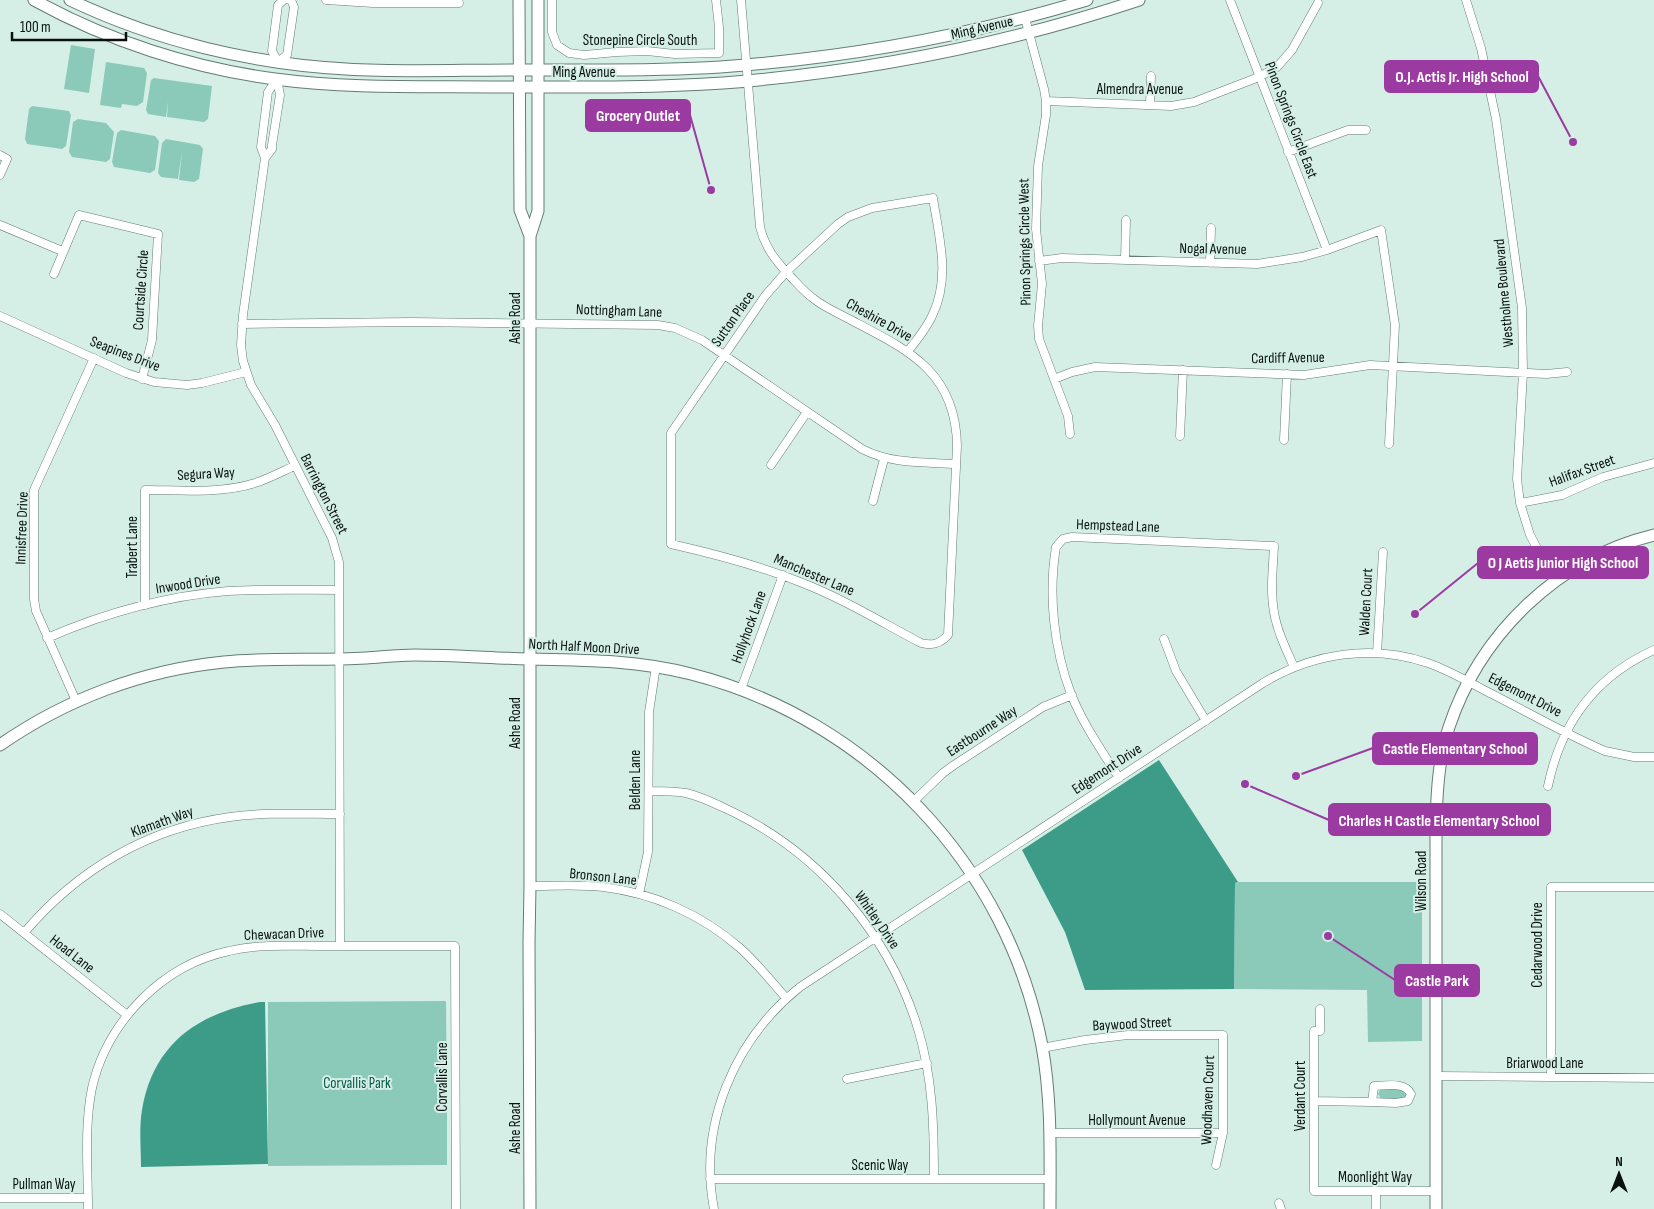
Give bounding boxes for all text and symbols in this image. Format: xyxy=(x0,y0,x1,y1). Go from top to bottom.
scale bar xyxy=(12,10,126,42)
street label: Ming Avenue xyxy=(949,12,1015,44)
text: 100 m xyxy=(20,18,51,37)
street label: Stonepine Circle South xyxy=(583,31,697,50)
street label: Pinon Springs Circle East xyxy=(1260,59,1322,181)
callout: O.J. Actis Jr. High School xyxy=(1385,61,1538,92)
street label: Ming Avenue xyxy=(552,63,616,82)
text: O.J. Actis Jr. High School xyxy=(1395,68,1529,87)
street label: Almendra Avenue xyxy=(1096,80,1183,99)
callout: Grocery Outlet xyxy=(586,100,690,131)
text: Grocery Outlet xyxy=(596,107,680,126)
street label: Pinon Springs Circle West xyxy=(1014,178,1036,306)
street label: Westholme Boulevard xyxy=(1490,238,1518,348)
street label: Nogal Avenue xyxy=(1179,239,1247,259)
street label: Courtside Circle xyxy=(129,249,153,331)
street label: Sutton Place xyxy=(707,287,759,351)
street label: Ashe Road xyxy=(506,292,525,345)
street label: Cheshire Drive xyxy=(842,294,916,346)
street label: Nottingham Lane xyxy=(576,300,662,322)
street label: Seapines Drive xyxy=(87,332,163,376)
street label: Cardiff Avenue xyxy=(1251,348,1325,368)
street label: Halifax Street xyxy=(1546,450,1618,492)
street label: Barrington Street xyxy=(296,451,352,538)
street label: Segura Way xyxy=(177,463,236,485)
street label: Innisfree Drive xyxy=(11,491,33,565)
street label: Hempstead Lane xyxy=(1076,515,1160,537)
street label: Trabert Lane xyxy=(123,516,142,578)
callout: O J Aetis Junior High School xyxy=(1478,547,1648,578)
street label: Manchester Lane xyxy=(771,549,857,601)
text: O J Aetis Junior High School xyxy=(1488,554,1638,573)
street label: Walden Court xyxy=(1355,567,1377,636)
street label: Inwood Drive xyxy=(154,570,222,598)
street label: Hollyhock Lane xyxy=(727,588,771,666)
street label: North Half Moon Drive xyxy=(528,635,640,659)
street label: Edgemont Drive xyxy=(1485,668,1565,722)
street label: Ashe Road xyxy=(506,697,525,750)
street label: Eastbourne Way xyxy=(943,701,1021,761)
callout: Castle Elementary School xyxy=(1373,733,1537,764)
street label: Edgemont Drive xyxy=(1068,739,1146,799)
text: Castle Elementary School xyxy=(1383,740,1527,759)
street label: Belden Lane xyxy=(626,750,645,810)
street label: Klamath Way xyxy=(128,802,196,842)
callout: Charles H Castle Elementary School xyxy=(1329,804,1550,835)
text: Charles H Castle Elementary School xyxy=(1338,812,1540,831)
street label: Wilson Road xyxy=(1412,851,1431,911)
street label: Bronson Lane xyxy=(568,864,638,890)
street label: Whitley Drive xyxy=(850,887,904,953)
street label: Cedarwood Drive xyxy=(1528,902,1547,988)
street label: Chewacan Drive xyxy=(244,923,324,945)
street label: Hoad Lane xyxy=(46,930,98,978)
callout: Castle Park xyxy=(1395,965,1479,996)
text: Castle Park xyxy=(1405,972,1469,991)
street label: Baywood Street xyxy=(1092,1012,1173,1036)
street label: Corvallis Lane xyxy=(433,1042,452,1112)
street label: Briarwood Lane xyxy=(1506,1054,1584,1073)
street label: Woodhaven Court xyxy=(1197,1055,1219,1145)
street label: Verdant Court xyxy=(1291,1060,1310,1131)
park label: Corvallis Park xyxy=(323,1074,391,1093)
street label: Ashe Road xyxy=(506,1102,525,1155)
street label: Hollymount Avenue xyxy=(1088,1111,1186,1130)
north arrow xyxy=(1594,1149,1644,1199)
text: N xyxy=(1615,1153,1623,1170)
street label: Scenic Way xyxy=(852,1156,909,1175)
street label: Moonlight Way xyxy=(1338,1168,1412,1187)
street label: Pullman Way xyxy=(12,1175,76,1194)

